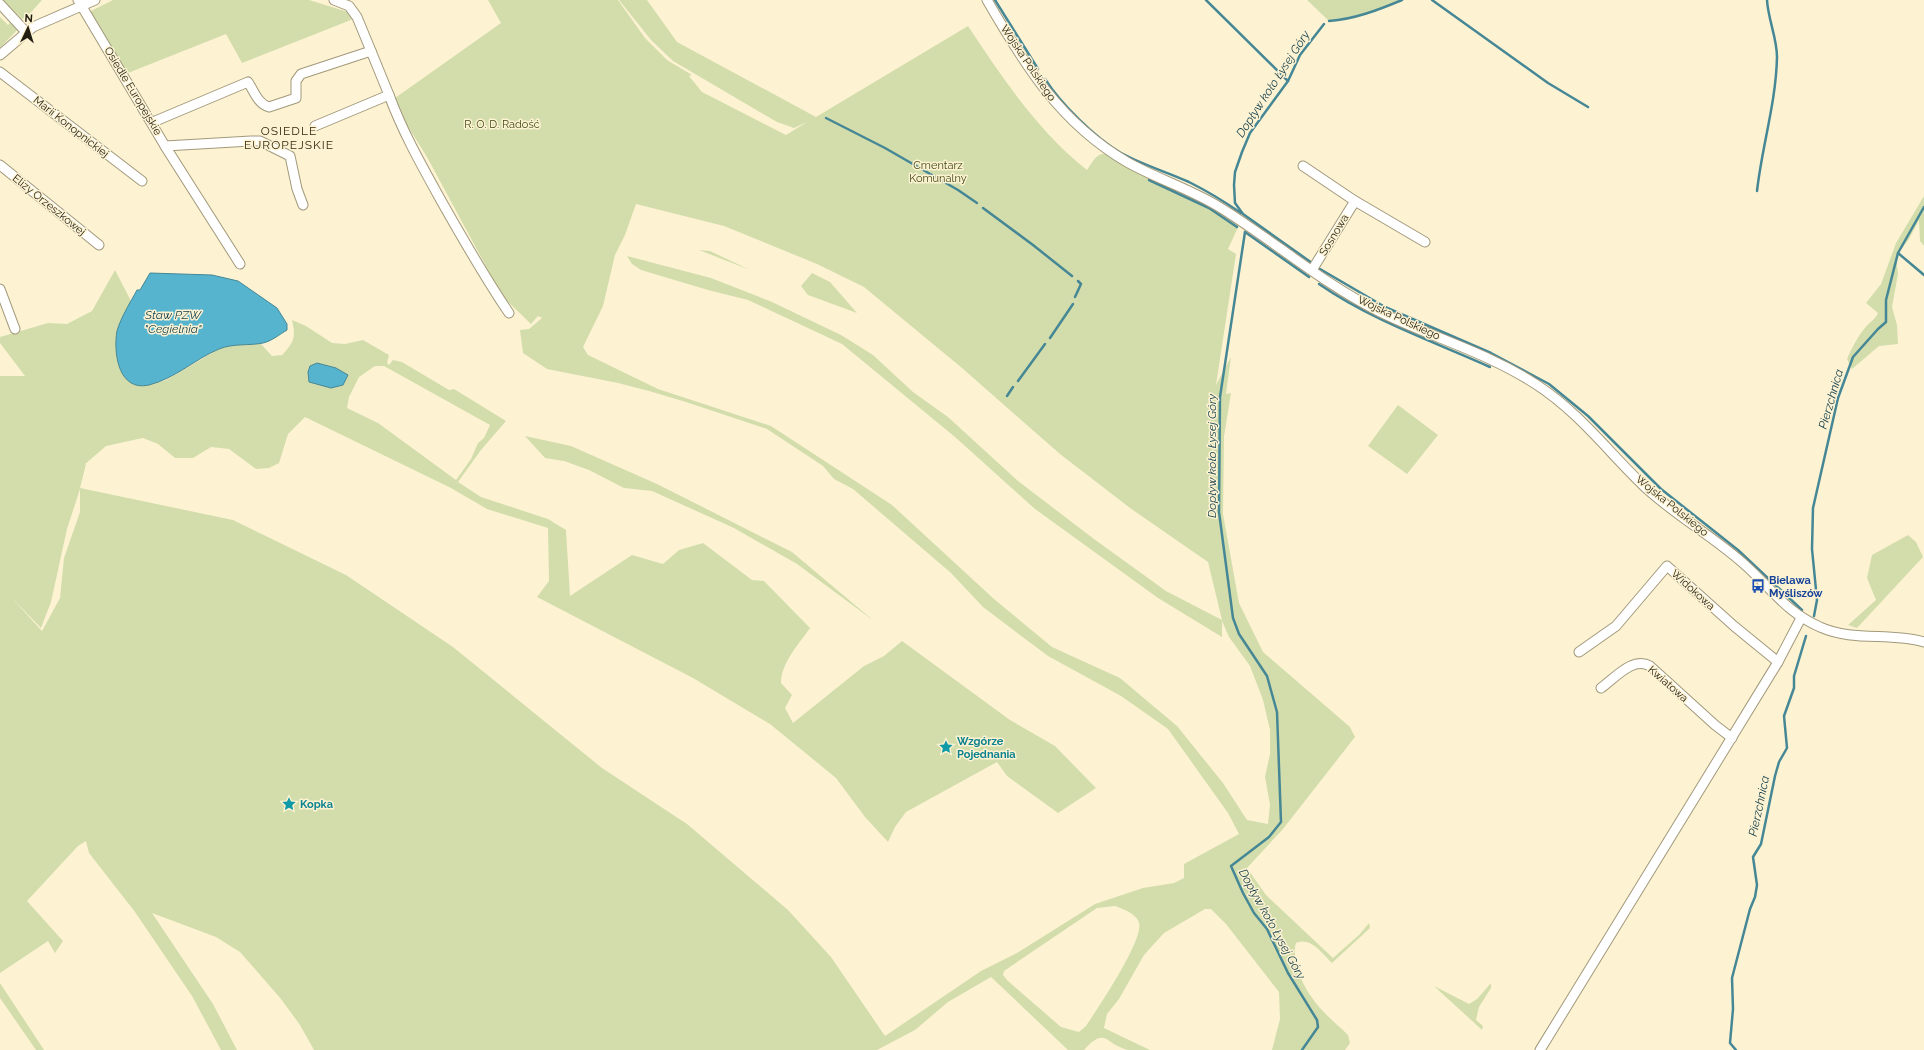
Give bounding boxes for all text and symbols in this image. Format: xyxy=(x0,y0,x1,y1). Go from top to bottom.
north arrow xyxy=(8,8,48,48)
text: N xyxy=(24,12,33,25)
street label: Wojska Polskiego xyxy=(998,22,1059,104)
water label: Dopływ koło Łysej Góry xyxy=(1233,27,1313,140)
street label: Osiedle Europejskie xyxy=(102,45,165,138)
street label: Marii Konopnickiej xyxy=(31,94,111,160)
park label: R. O. D. Radość xyxy=(464,118,540,131)
district label: OSIEDLE EUROPEJSKIE xyxy=(244,124,334,152)
park label: Cmentarz Komunalny xyxy=(909,159,967,185)
street label: Elizy Orzeszkowej xyxy=(10,172,88,238)
street label: Sosnowa xyxy=(1317,212,1351,258)
street label: Wojska Polskiego xyxy=(1356,293,1443,343)
water label: Staw PZW "Cegielnia" xyxy=(144,308,202,336)
water label: Pierzchnica xyxy=(1816,368,1846,430)
water label: Dopływ koło Łysej Góry xyxy=(1205,393,1219,518)
street label: Wojska Polskiego xyxy=(1633,473,1711,539)
street label: Widokowa xyxy=(1669,567,1717,613)
place label: Bielawa Myśliszów xyxy=(1769,574,1823,600)
bus stop icon: Bielawa Myśliszów xyxy=(1750,578,1766,594)
street label: Kwiatowa xyxy=(1645,663,1691,705)
place label: Wzgórze Pojednania xyxy=(957,735,1016,761)
place icon: Wzgórze Pojednania xyxy=(938,739,954,755)
water label: Pierzchnica xyxy=(1746,774,1772,838)
place icon: Kopka xyxy=(281,796,297,812)
place label: Kopka xyxy=(300,798,333,811)
water label: Dopływ koło Łysej Góry xyxy=(1236,866,1309,983)

